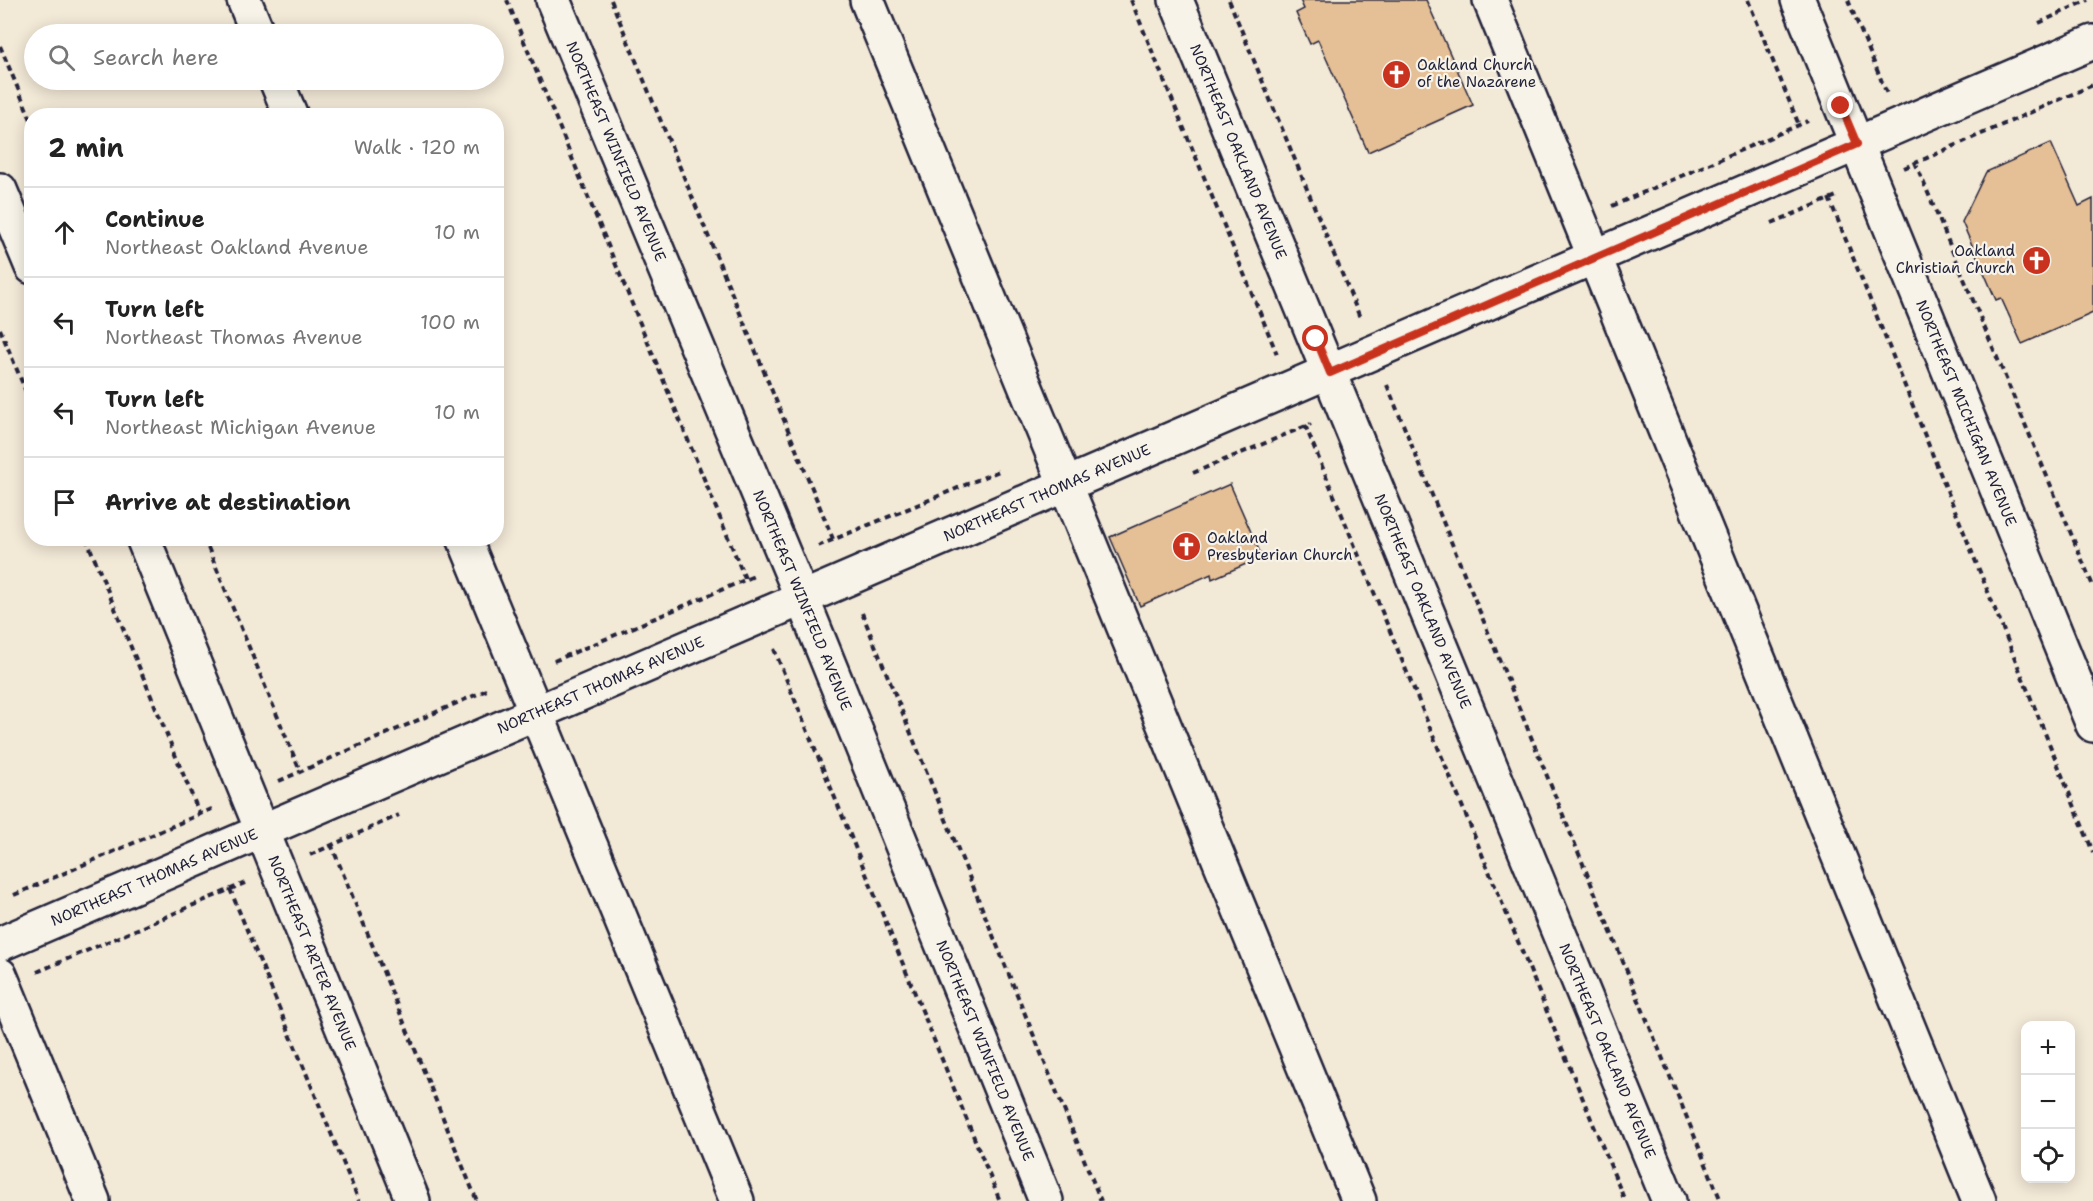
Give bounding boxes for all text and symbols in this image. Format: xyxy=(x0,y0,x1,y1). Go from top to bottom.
search box xyxy=(24,24,504,90)
street label: NORTHEAST WINFIELD AVENUE xyxy=(561,38,671,264)
icon: search xyxy=(45,41,78,74)
street label: NORTHEAST OAKLAND AVENUE xyxy=(1185,41,1291,262)
text: Search here xyxy=(93,43,219,72)
place label: Oakland Church of the Nazarene xyxy=(1417,55,1536,92)
church icon: Oakland Church of the Nazarene xyxy=(1380,58,1412,90)
route end xyxy=(1827,92,1853,118)
text: 2 min xyxy=(48,130,124,165)
text: Walk · 120 m xyxy=(354,134,480,160)
text: Continue xyxy=(105,205,205,234)
icon: ahead xyxy=(48,216,81,249)
text: 10 m xyxy=(434,219,480,245)
text: Northeast Oakland Avenue xyxy=(105,234,369,260)
place label: Oakland Christian Church xyxy=(1896,241,2015,278)
church icon: Oakland Christian Church xyxy=(2020,244,2052,276)
text: Turn left xyxy=(105,295,204,324)
street label: NORTHEAST MICHIGAN AVENUE xyxy=(1911,297,2021,529)
icon: left xyxy=(48,306,81,339)
text: 100 m xyxy=(420,309,480,335)
text: Northeast Thomas Avenue xyxy=(105,324,363,350)
route start xyxy=(1302,325,1328,351)
text: Turn left xyxy=(105,385,204,414)
icon: left xyxy=(48,396,81,429)
text: 10 m xyxy=(434,399,480,425)
text: Northeast Michigan Avenue xyxy=(105,414,376,440)
street label: NORTHEAST THOMAS AVENUE xyxy=(940,439,1154,546)
icon: arrive xyxy=(48,486,81,519)
street label: NORTHEAST WINFIELD AVENUE xyxy=(748,487,856,714)
text: Arrive at destination xyxy=(105,488,351,517)
street label: NORTHEAST OAKLAND AVENUE xyxy=(1370,491,1476,712)
place label: Oakland Presbyterian Church xyxy=(1207,528,1353,565)
church icon: Oakland Presbyterian Church xyxy=(1170,531,1202,563)
street label: NORTHEAST THOMAS AVENUE xyxy=(494,632,707,739)
street label: NORTHEAST THOMAS AVENUE xyxy=(48,824,261,931)
street label: NORTHEAST ARTER AVENUE xyxy=(263,852,361,1054)
street label: NORTHEAST WINFIELD AVENUE xyxy=(931,937,1039,1164)
street label: NORTHEAST OAKLAND AVENUE xyxy=(1554,940,1660,1162)
map controls xyxy=(2021,1021,2075,1183)
button: + xyxy=(2021,1021,2075,1075)
button: − xyxy=(2021,1075,2075,1129)
button: locate xyxy=(2021,1129,2075,1183)

